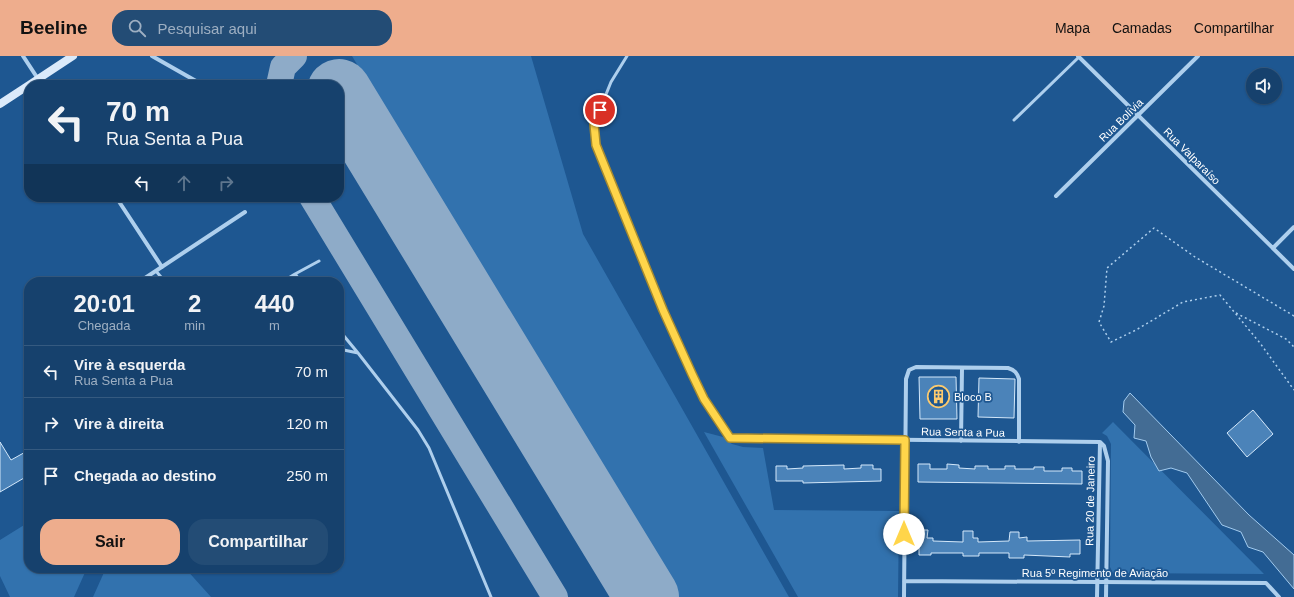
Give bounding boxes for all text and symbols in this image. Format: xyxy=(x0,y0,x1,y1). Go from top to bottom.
search box xyxy=(112,10,392,46)
text: Beeline xyxy=(20,17,88,38)
icon: search xyxy=(126,17,148,39)
text: Pesquisar aqui xyxy=(158,20,257,37)
text: Mapa xyxy=(1055,20,1090,36)
text: Camadas xyxy=(1112,20,1172,36)
text: Compartilhar xyxy=(1194,20,1274,36)
map controls xyxy=(1246,68,1282,104)
button: sound xyxy=(1246,68,1282,104)
pin xyxy=(583,93,617,127)
icon: left xyxy=(40,96,92,148)
text: 70 m xyxy=(106,96,170,127)
street label: Rua Bolívia xyxy=(1097,96,1146,144)
icon: arrive xyxy=(589,99,611,121)
street label: Rua Valparaíso xyxy=(1161,125,1223,187)
text: Rua Senta a Pua xyxy=(106,129,243,149)
icon: left xyxy=(131,172,153,194)
icon: ahead xyxy=(173,172,195,194)
icon: right xyxy=(215,172,237,194)
text: 20:01 xyxy=(73,290,135,317)
text: 2 xyxy=(188,290,201,317)
text: 440 xyxy=(255,290,295,317)
text: Chegada xyxy=(78,318,130,333)
text: min xyxy=(184,318,205,333)
text: m xyxy=(269,318,280,333)
text: Vire à esquerda xyxy=(74,356,185,373)
icon: left xyxy=(40,361,62,383)
text: 70 m xyxy=(295,363,328,380)
text: Rua Senta a Pua xyxy=(74,373,173,388)
building icon: Bloco B xyxy=(925,384,951,410)
place label: Bloco B xyxy=(954,391,992,403)
icon: right xyxy=(40,413,62,435)
text: Vire à direita xyxy=(74,415,164,432)
text: 120 m xyxy=(286,415,328,432)
street label: Rua Senta a Pua xyxy=(921,425,1006,439)
street label: Rua 20 de Janeiro xyxy=(1083,456,1097,546)
icon: arrive xyxy=(40,465,62,487)
text: Chegada ao destino xyxy=(74,467,217,484)
text: 250 m xyxy=(286,467,328,484)
position arrow xyxy=(883,513,925,555)
button: Sair xyxy=(40,519,180,565)
button: Compartilhar xyxy=(188,519,328,565)
street label: Rua 5º Regimento de Aviação xyxy=(1022,567,1168,579)

